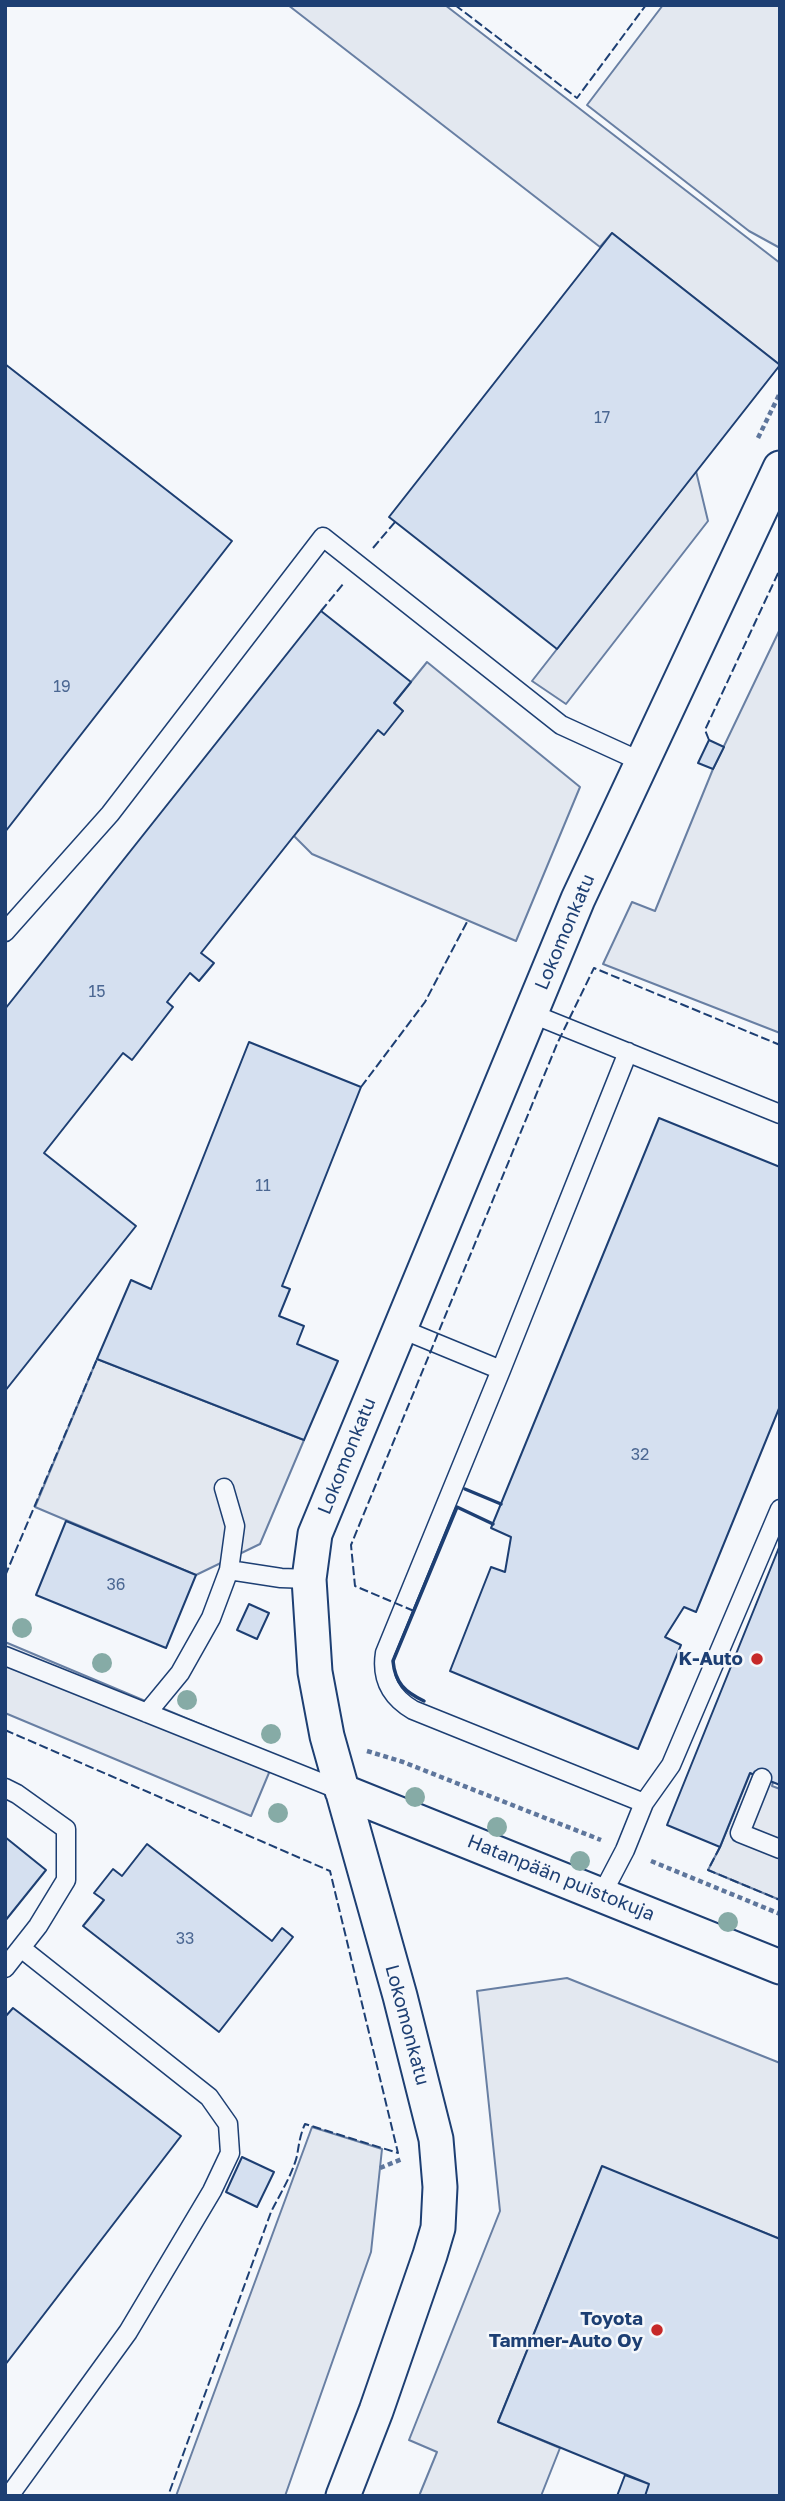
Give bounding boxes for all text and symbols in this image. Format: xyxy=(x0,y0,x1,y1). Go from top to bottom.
house number: 17 xyxy=(594,408,610,428)
house number: 19 xyxy=(53,677,71,697)
street label: Lokomonkatu xyxy=(530,871,600,993)
house number: 15 xyxy=(88,982,106,1002)
house number: 11 xyxy=(255,1176,271,1196)
street label: Lokomonkatu xyxy=(313,1394,381,1518)
house number: 32 xyxy=(631,1445,649,1465)
house number: 36 xyxy=(106,1575,126,1595)
place label: K-Auto xyxy=(678,1648,743,1670)
marker: K-Auto xyxy=(749,1651,765,1667)
street label: Hatanpään puistokuja xyxy=(464,1830,658,1926)
house number: 33 xyxy=(176,1929,194,1949)
street label: Lokomonkatu xyxy=(380,1962,434,2088)
place label: Toyota Tammer-Auto Oy xyxy=(489,2308,643,2352)
marker: Toyota Tammer-Auto Oy xyxy=(649,2322,665,2338)

